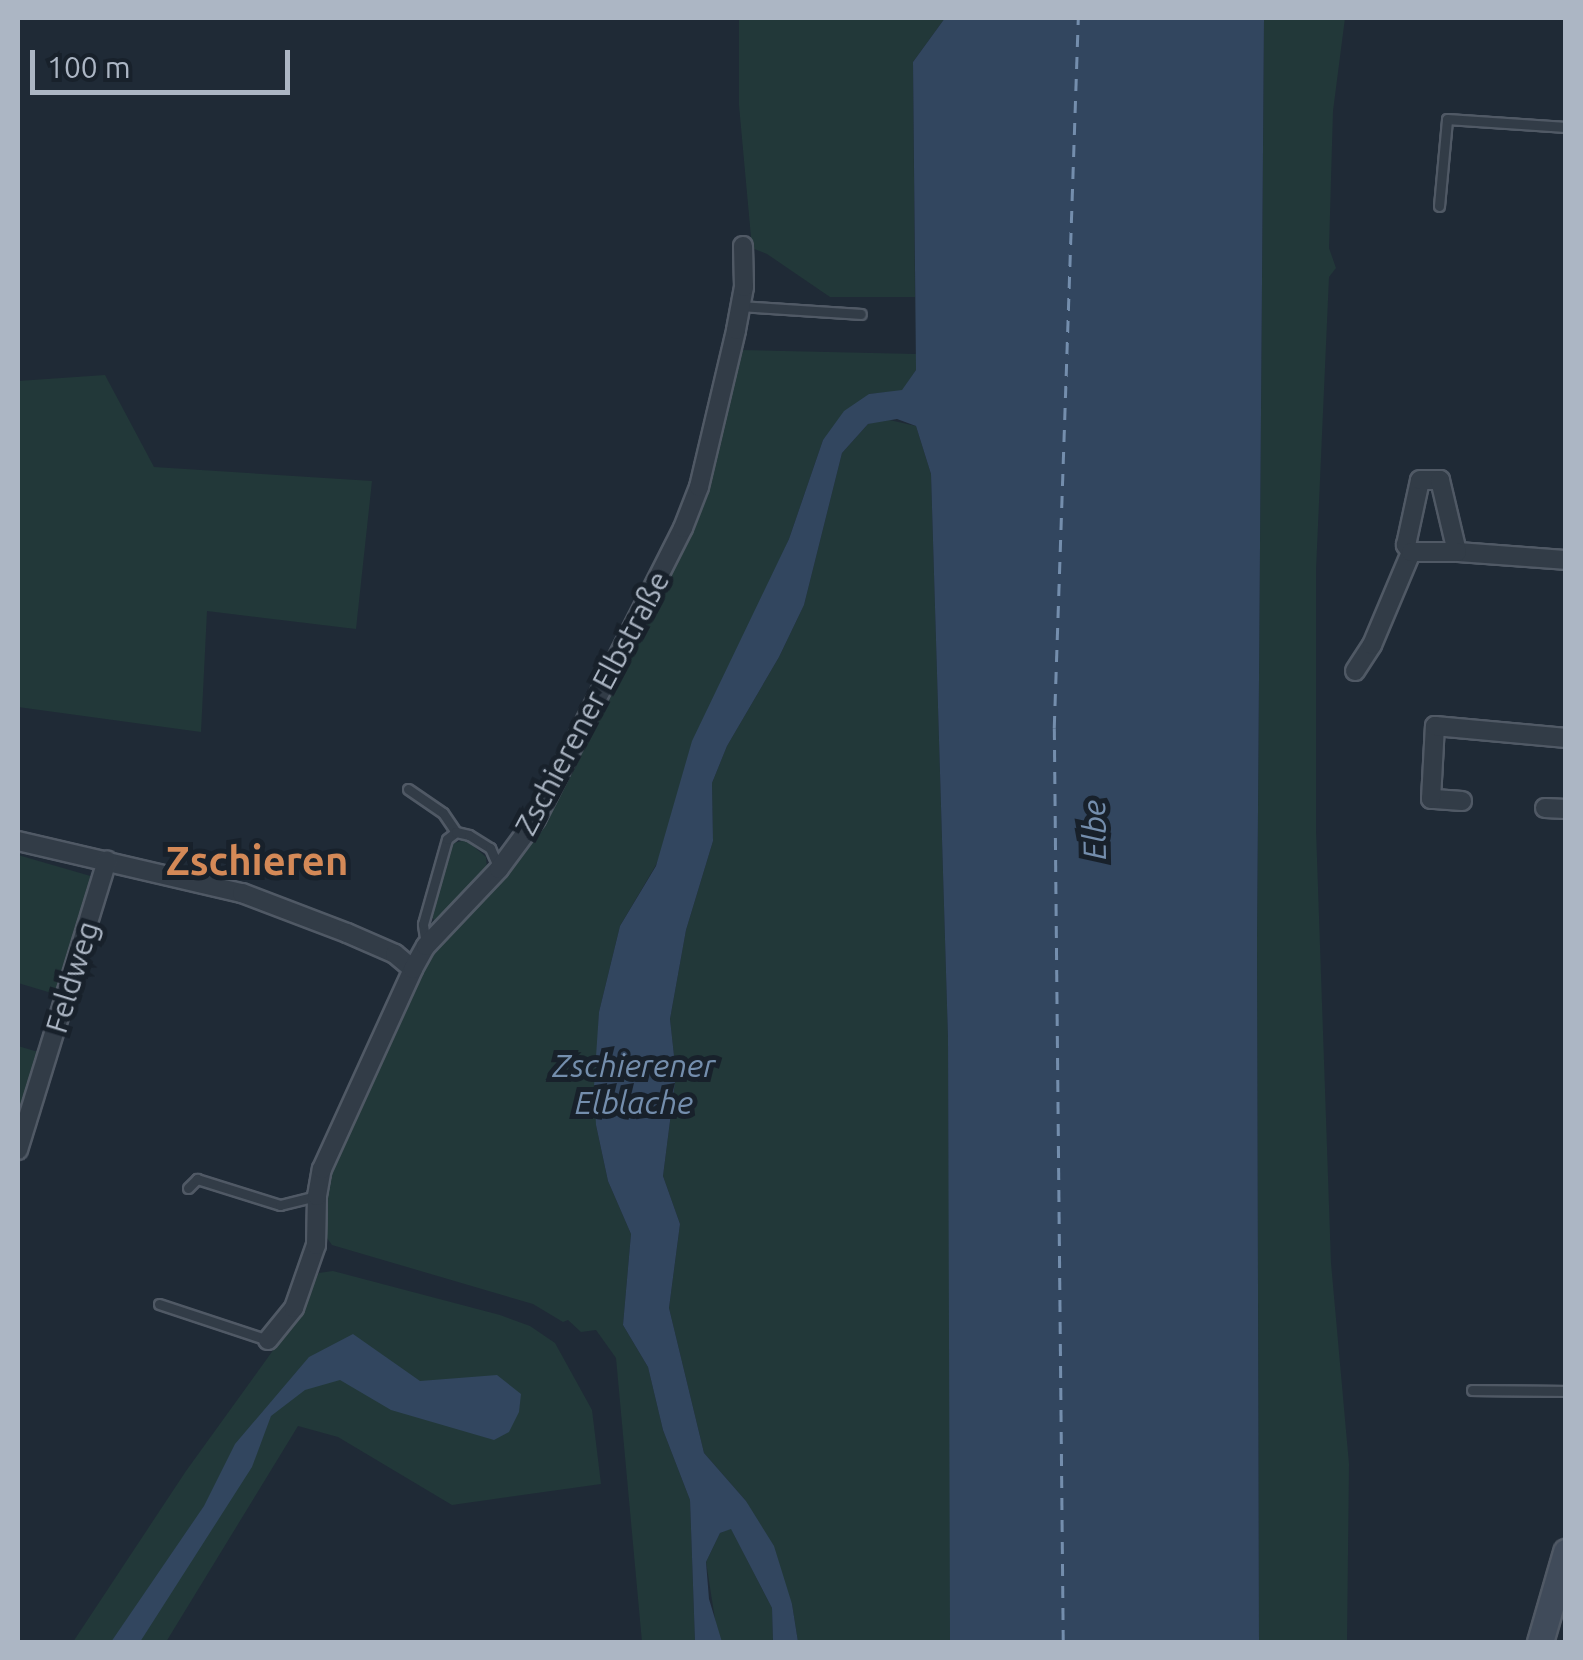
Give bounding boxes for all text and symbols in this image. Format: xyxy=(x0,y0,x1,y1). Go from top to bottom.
scale bar xyxy=(35,30,295,92)
text: 100 m xyxy=(47,50,131,84)
street label: Zschierener Elbstraße xyxy=(507,565,677,841)
water label: Elbe xyxy=(1074,800,1114,860)
district label: Zschieren xyxy=(166,837,348,885)
street label: Feldweg xyxy=(38,917,106,1037)
water label: Zschierener Elblache xyxy=(553,1047,715,1122)

